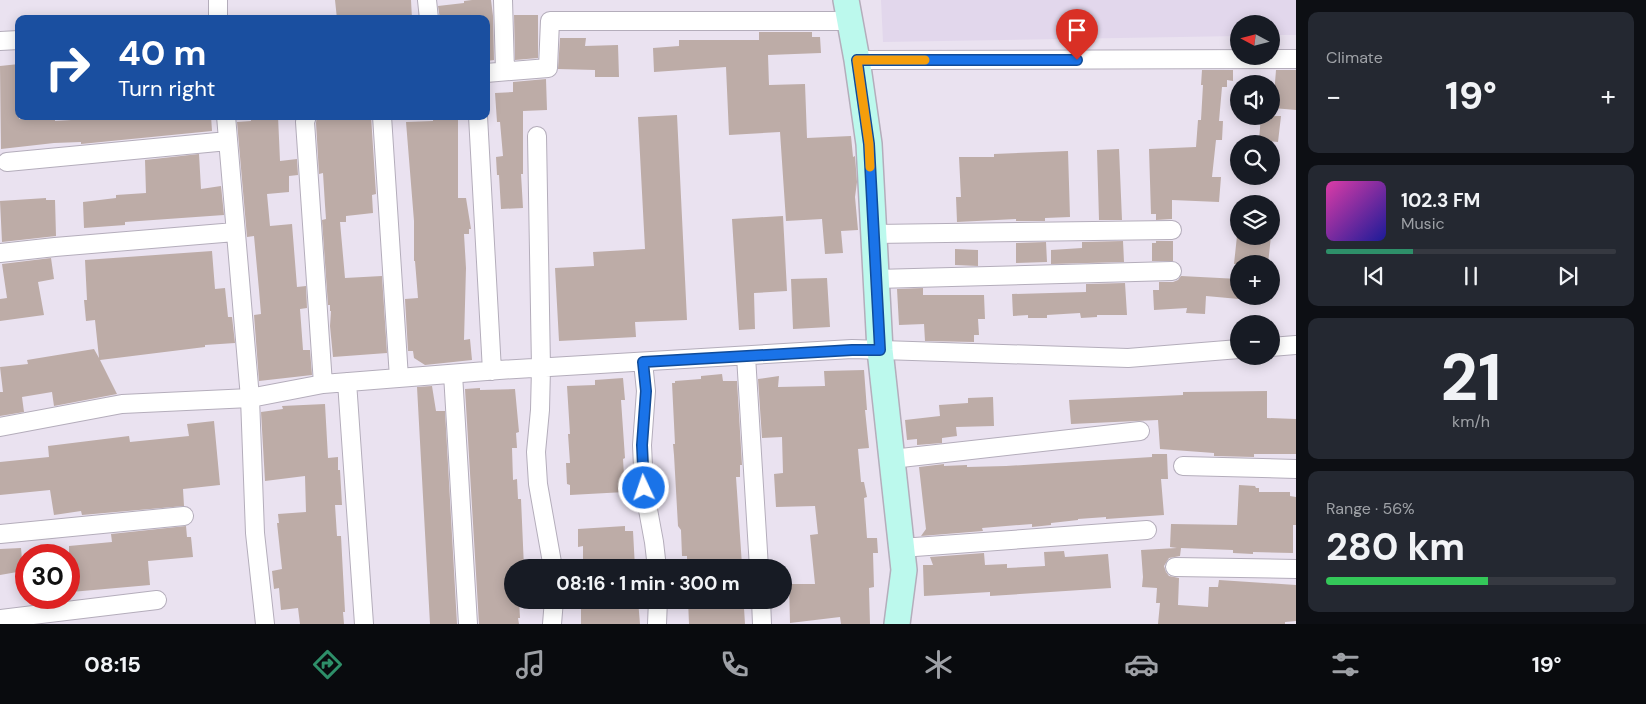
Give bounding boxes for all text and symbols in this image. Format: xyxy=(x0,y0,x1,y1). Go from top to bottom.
pin xyxy=(1056,9,1098,60)
north arrow xyxy=(1230,15,1280,65)
map controls xyxy=(1230,15,1280,365)
icon: arrive xyxy=(1063,16,1091,44)
text: 40 m xyxy=(118,30,207,76)
icon: right xyxy=(35,35,100,100)
text: Climate xyxy=(1326,47,1383,68)
text: 19° xyxy=(1445,71,1497,121)
text: Turn right xyxy=(118,74,215,103)
button: sound xyxy=(1230,75,1280,125)
text: − xyxy=(1326,78,1341,115)
text: + xyxy=(1601,78,1616,115)
button: search xyxy=(1230,135,1280,185)
text: 102.3 FM xyxy=(1401,188,1480,213)
button: layers xyxy=(1230,195,1280,245)
text: Music xyxy=(1401,213,1445,234)
button: + xyxy=(1230,255,1280,305)
icon: previous xyxy=(1360,262,1388,290)
icon: pause xyxy=(1457,262,1485,290)
icon: next xyxy=(1554,262,1582,290)
button: − xyxy=(1230,315,1280,365)
text: 21 xyxy=(1440,336,1502,420)
text: km/h xyxy=(1452,411,1490,432)
position arrow xyxy=(617,461,669,513)
text: Range · 56% xyxy=(1326,498,1415,519)
text: 280 km xyxy=(1326,522,1465,572)
speed limit sign: 30 xyxy=(15,544,80,609)
text: 08:16 · 1 min · 300 m xyxy=(556,571,740,596)
icon: directions xyxy=(310,647,345,682)
icon: music xyxy=(513,647,548,682)
icon: phone xyxy=(717,647,752,682)
icon: climate xyxy=(921,647,956,682)
icon: car xyxy=(1124,647,1159,682)
icon: filters xyxy=(1328,647,1363,682)
text: 08:15 xyxy=(84,650,141,679)
text: 19° xyxy=(1532,650,1562,679)

